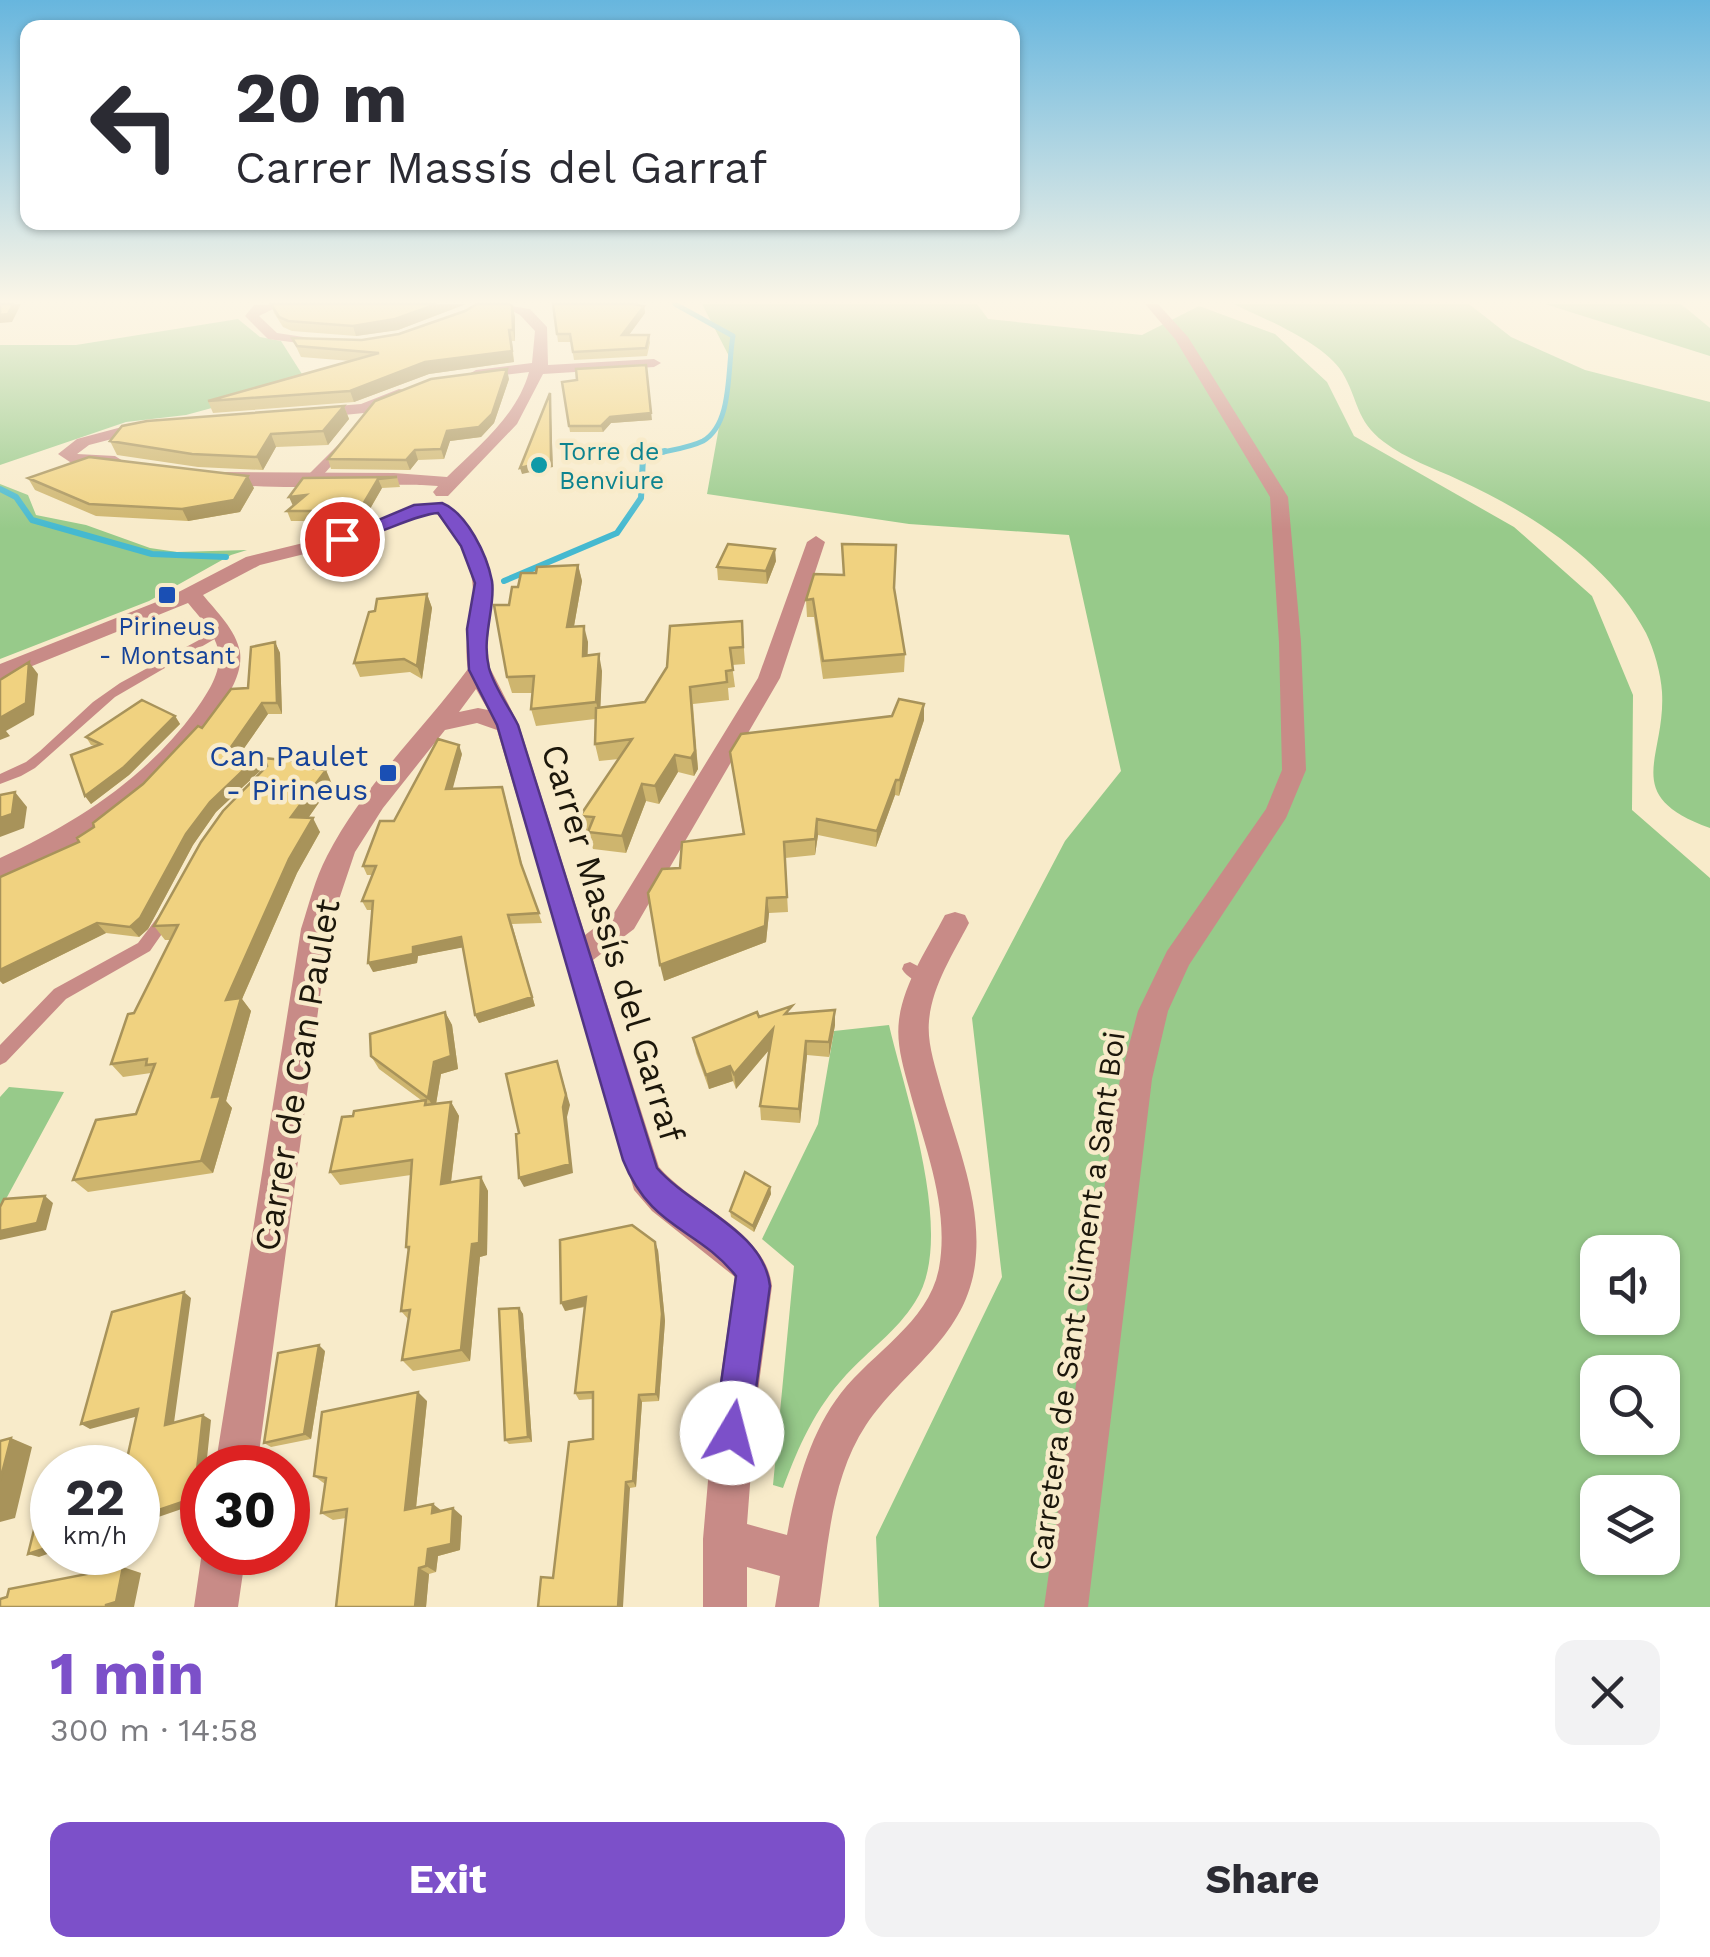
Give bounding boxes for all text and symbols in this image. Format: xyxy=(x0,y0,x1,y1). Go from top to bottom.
text: 20 m xyxy=(235,57,408,139)
icon: left xyxy=(70,60,200,190)
text: Carrer Massís del Garraf xyxy=(235,141,767,194)
place label: Torre de Benviure xyxy=(559,437,664,495)
marker: Torre de Benviure xyxy=(528,454,550,476)
pin xyxy=(300,497,385,582)
icon: arrive xyxy=(315,512,370,567)
marker: Pirineus - Montsant xyxy=(156,584,178,606)
place label: Pirineus - Montsant xyxy=(99,612,236,670)
place label: Can Paulet - Pirineus xyxy=(209,738,368,807)
street label: Carrer Massís del Garraf xyxy=(532,739,694,1147)
marker: Can Paulet - Pirineus xyxy=(377,762,399,784)
street label: Carrer de Can Paulet xyxy=(245,895,349,1254)
street label: Carretera de Sant Climent a Sant Boi xyxy=(1021,1029,1132,1573)
map controls xyxy=(1580,1235,1680,1575)
button: sound xyxy=(1580,1235,1680,1335)
button: search xyxy=(1580,1355,1680,1455)
position arrow xyxy=(680,1381,784,1485)
speed limit sign: 30 xyxy=(180,1445,310,1575)
text: 22 xyxy=(65,1468,125,1527)
button: layers xyxy=(1580,1475,1680,1575)
text: km/h xyxy=(63,1521,127,1550)
text: 1 min xyxy=(50,1638,204,1709)
button: close xyxy=(1555,1640,1660,1745)
text: 300 m · 14:58 xyxy=(50,1711,258,1749)
button: Exit xyxy=(50,1822,845,1937)
button: Share xyxy=(865,1822,1660,1937)

